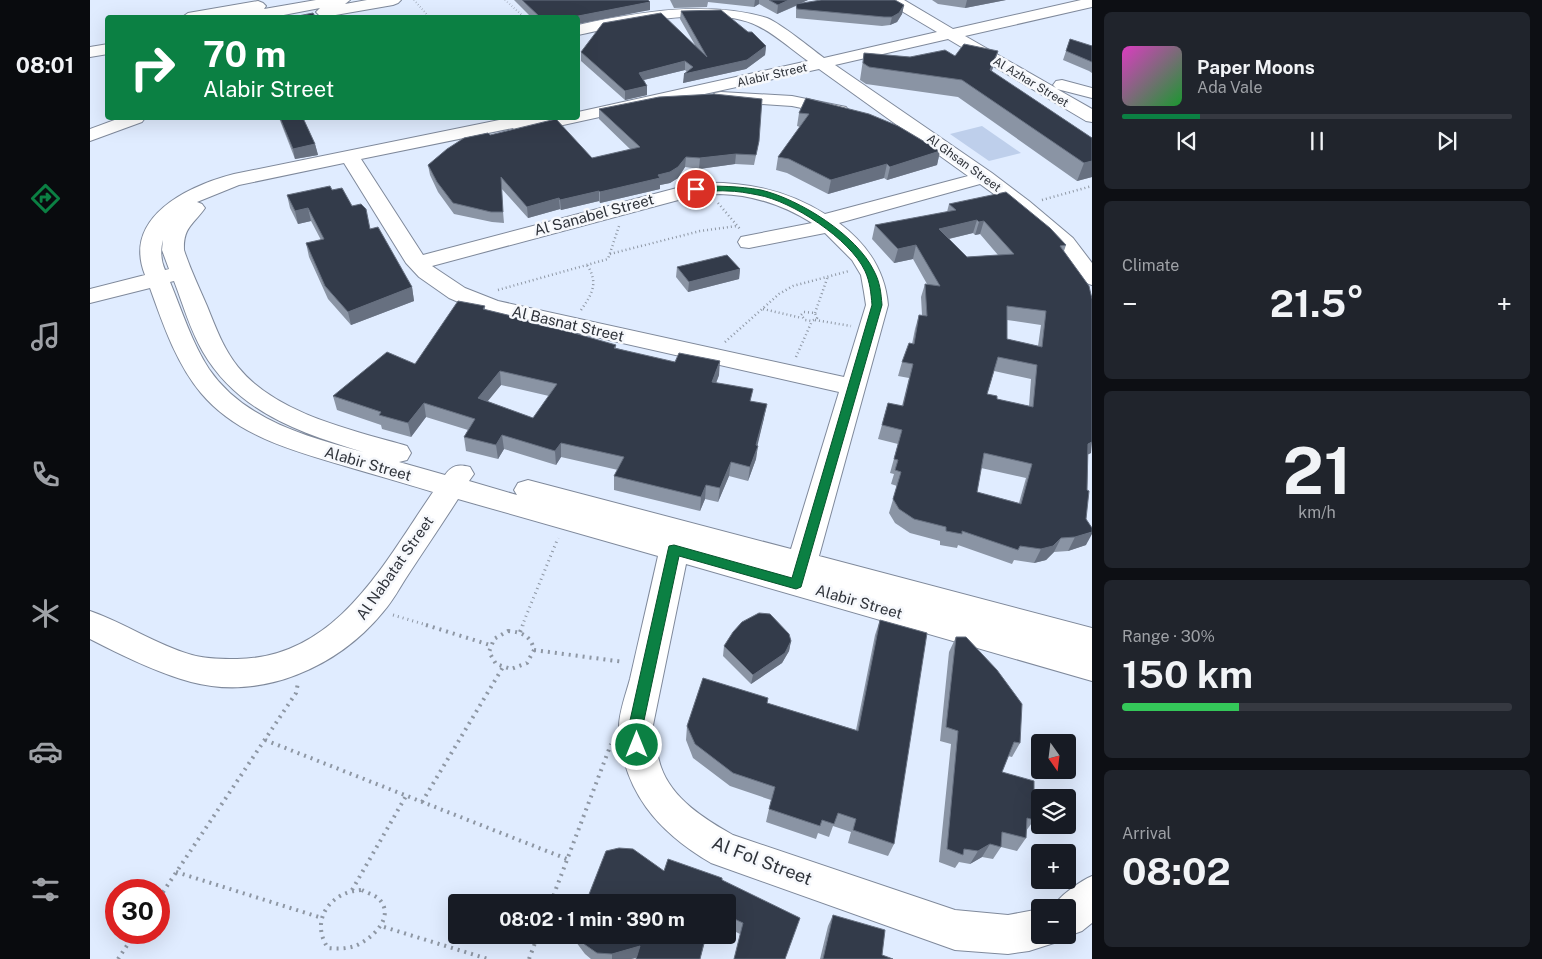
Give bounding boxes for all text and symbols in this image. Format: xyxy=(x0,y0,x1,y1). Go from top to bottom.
text: 70 m xyxy=(203,34,286,75)
icon: right xyxy=(120,35,185,100)
text: 08:01 xyxy=(16,52,74,78)
street label: Al Azhar Street xyxy=(991,54,1072,110)
text: Paper Moons xyxy=(1197,56,1315,78)
street label: Alabir Street xyxy=(736,60,809,90)
text: Alabir Street xyxy=(203,76,334,102)
text: Ada Vale xyxy=(1197,78,1262,97)
icon: previous xyxy=(1173,127,1201,155)
icon: pause xyxy=(1303,127,1331,155)
icon: next xyxy=(1433,127,1461,155)
street label: Al Ghsan Street xyxy=(924,131,1004,195)
pin xyxy=(675,168,717,210)
icon: arrive xyxy=(682,175,710,203)
icon: directions xyxy=(28,181,63,216)
street label: Al Sanabel Street xyxy=(532,190,656,239)
text: Climate xyxy=(1122,256,1179,275)
text: 21.5° xyxy=(1270,281,1364,326)
text: − xyxy=(1122,287,1138,320)
text: + xyxy=(1496,287,1512,320)
street label: Al Basnat Street xyxy=(510,302,626,345)
icon: music xyxy=(28,319,63,354)
text: 21 xyxy=(1282,432,1352,509)
street label: Alabir Street xyxy=(323,443,414,484)
icon: phone xyxy=(28,457,63,492)
text: km/h xyxy=(1298,503,1336,522)
street label: Al Nabatat Street xyxy=(353,513,437,623)
street label: Alabir Street xyxy=(814,581,905,622)
icon: climate xyxy=(28,596,63,631)
text: Range · 30% xyxy=(1122,627,1215,646)
text: 150 km xyxy=(1122,652,1253,697)
position arrow xyxy=(610,718,662,770)
icon: car xyxy=(28,734,63,769)
north arrow xyxy=(1031,734,1076,779)
map controls xyxy=(1031,734,1076,944)
button: layers xyxy=(1031,789,1076,834)
text: Arrival xyxy=(1122,824,1171,843)
street label: Al Fol Street xyxy=(709,832,815,889)
button: + xyxy=(1031,844,1076,889)
text: 08:02 xyxy=(1122,849,1231,894)
icon: filters xyxy=(28,872,63,907)
speed limit sign: 30 xyxy=(105,879,170,944)
button: − xyxy=(1031,899,1076,944)
text: 08:02 · 1 min · 390 m xyxy=(499,908,685,930)

